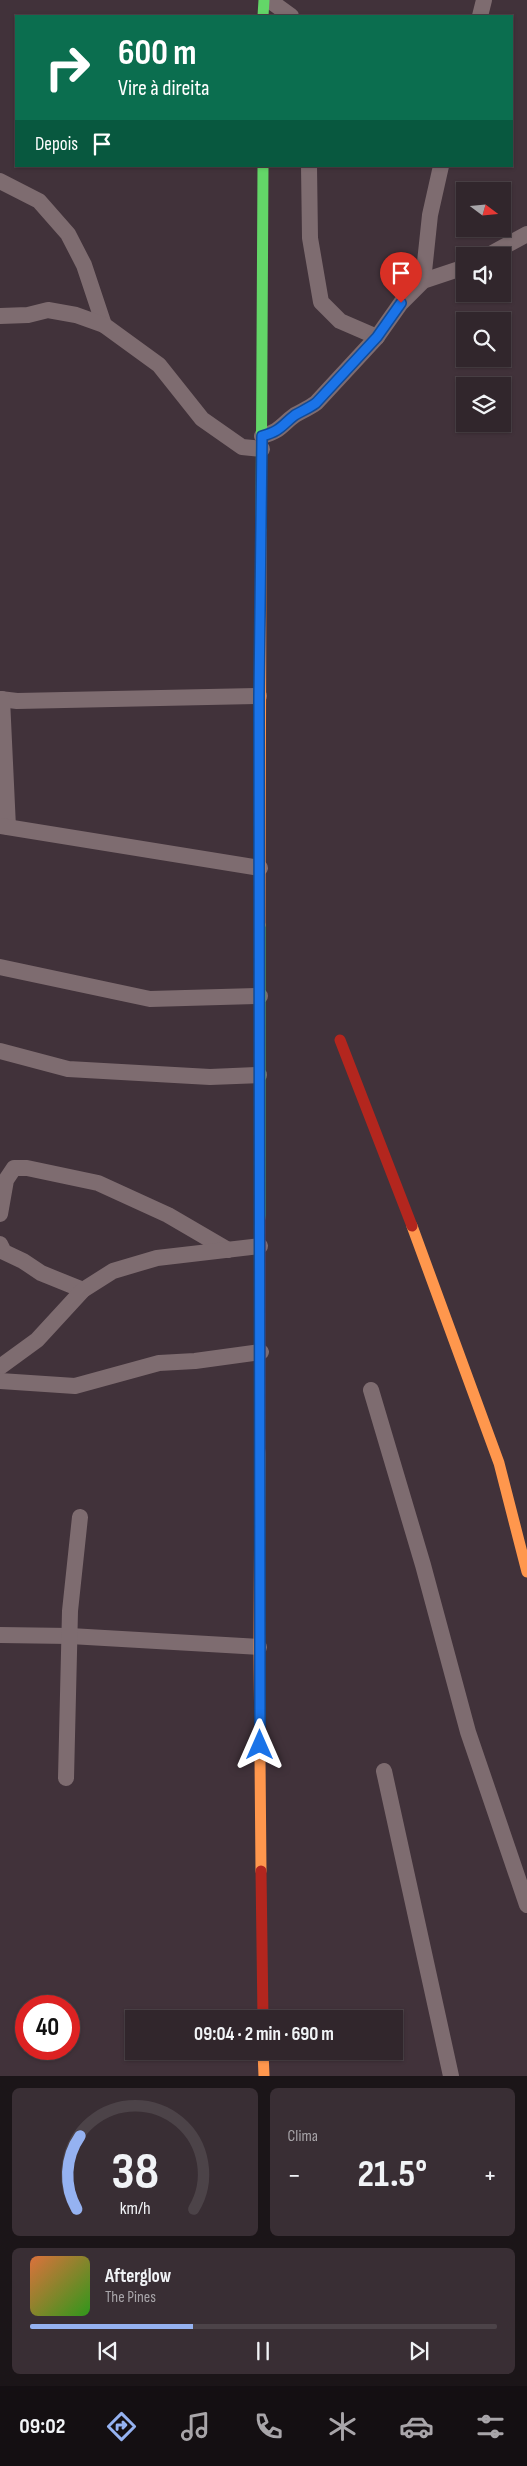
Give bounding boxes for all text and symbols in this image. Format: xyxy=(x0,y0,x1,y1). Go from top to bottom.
text: 600 m xyxy=(118,32,196,75)
icon: right xyxy=(35,35,100,100)
text: Vire à direita xyxy=(118,75,210,102)
icon: arrive xyxy=(88,130,116,158)
text: Depois xyxy=(35,133,78,156)
north arrow xyxy=(456,182,511,238)
map controls xyxy=(456,182,511,432)
button: sound xyxy=(456,247,511,302)
pin xyxy=(380,252,422,303)
icon: arrive xyxy=(387,259,415,287)
button: search xyxy=(456,312,511,367)
button: layers xyxy=(456,377,511,432)
position arrow xyxy=(233,1718,285,1770)
speed limit sign: 40 xyxy=(15,1995,80,2060)
text: 09:04 · 2 min · 690 m xyxy=(194,2023,334,2046)
text: Clima xyxy=(288,2127,318,2146)
text: 38 xyxy=(111,2141,159,2204)
text: 21.5° xyxy=(357,2152,427,2197)
text: − xyxy=(288,2159,301,2192)
text: + xyxy=(483,2159,497,2192)
text: km/h xyxy=(119,2198,150,2219)
text: Afterglow xyxy=(105,2265,171,2288)
text: The Pines xyxy=(105,2288,156,2307)
icon: previous xyxy=(94,2337,122,2365)
icon: pause xyxy=(249,2337,277,2365)
icon: next xyxy=(405,2337,433,2365)
icon: directions xyxy=(104,2409,139,2444)
icon: music xyxy=(178,2409,213,2444)
icon: phone xyxy=(251,2409,286,2444)
icon: climate xyxy=(325,2409,360,2444)
icon: car xyxy=(399,2409,434,2444)
icon: filters xyxy=(473,2409,508,2444)
text: 09:02 xyxy=(19,2413,65,2440)

